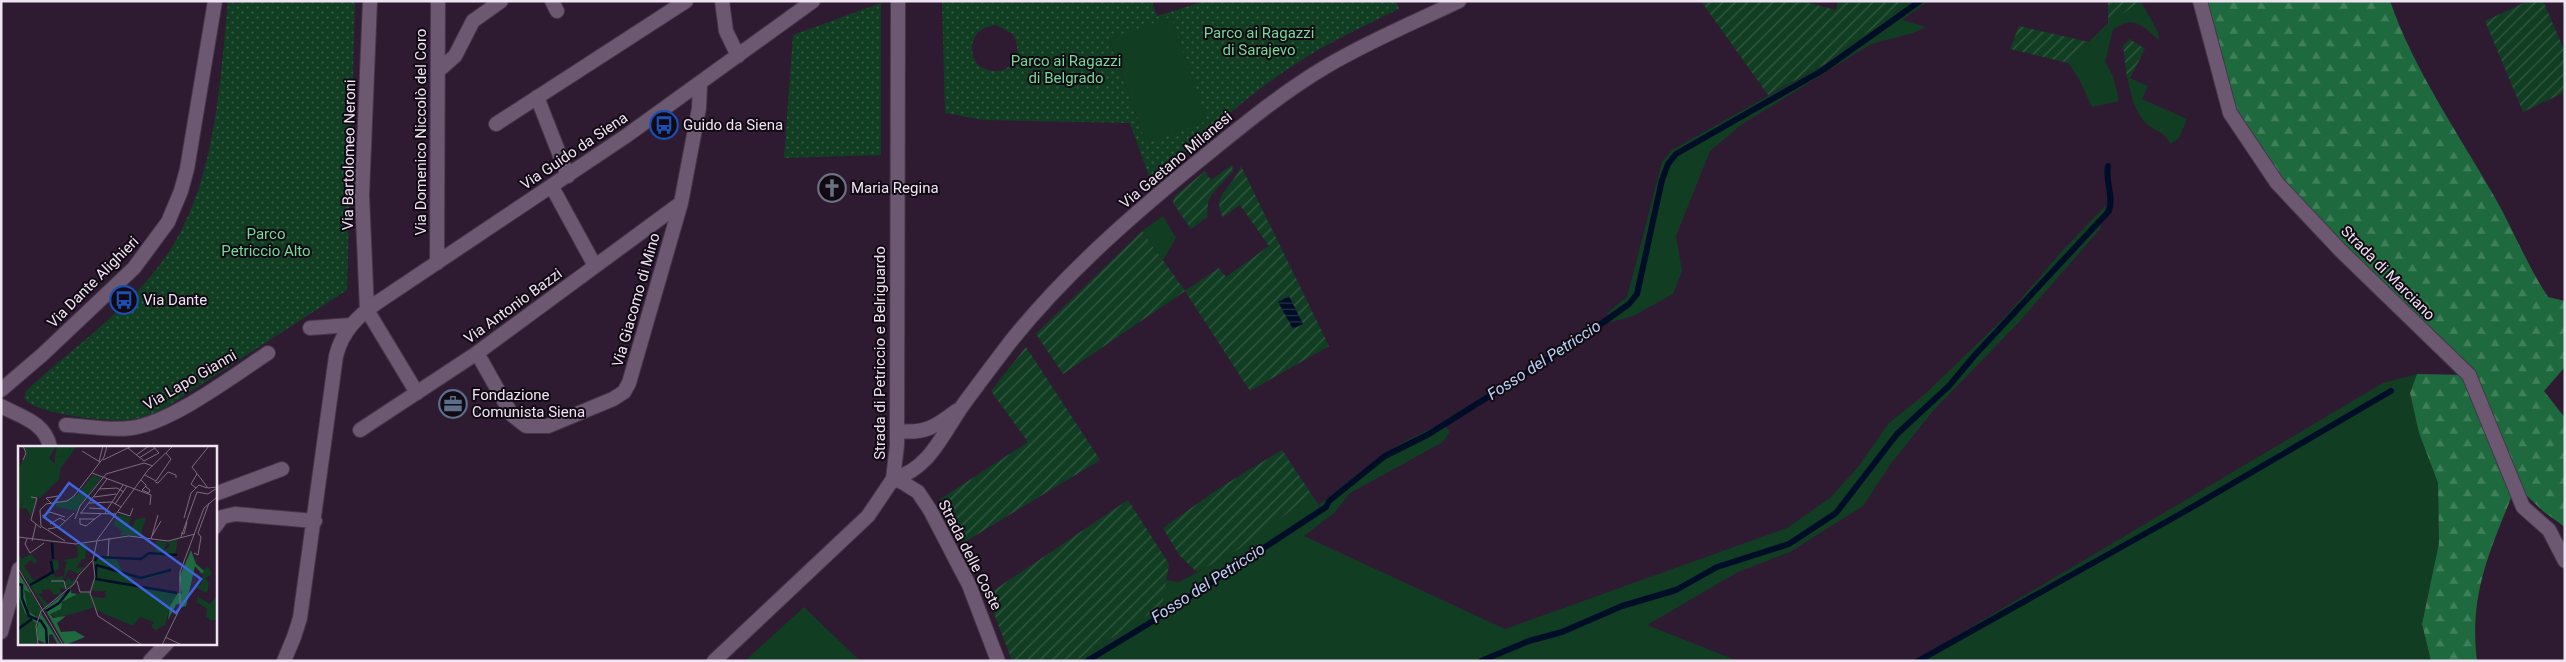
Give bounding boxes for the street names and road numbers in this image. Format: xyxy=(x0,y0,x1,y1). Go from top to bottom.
street label: Via Domenico Niccolò del Coro xyxy=(412,29,430,235)
street label: Via Bartolomeo Neroni xyxy=(339,79,359,231)
street label: Via Gaetano Milanesi xyxy=(1116,108,1236,212)
street label: Via Guido da Siena xyxy=(517,109,631,193)
street label: Strada di Marciano xyxy=(2337,222,2439,324)
street label: Via Giacomo di Mino xyxy=(608,231,664,369)
street label: Via Dante Alighieri xyxy=(43,232,143,332)
street label: Strada di Petriccio e Belriguardo xyxy=(871,246,889,460)
street label: Via Antonio Bazzi xyxy=(460,264,566,348)
street label: Via Lapo Gianni xyxy=(140,346,240,414)
street label: Strada delle Coste xyxy=(934,497,1006,613)

